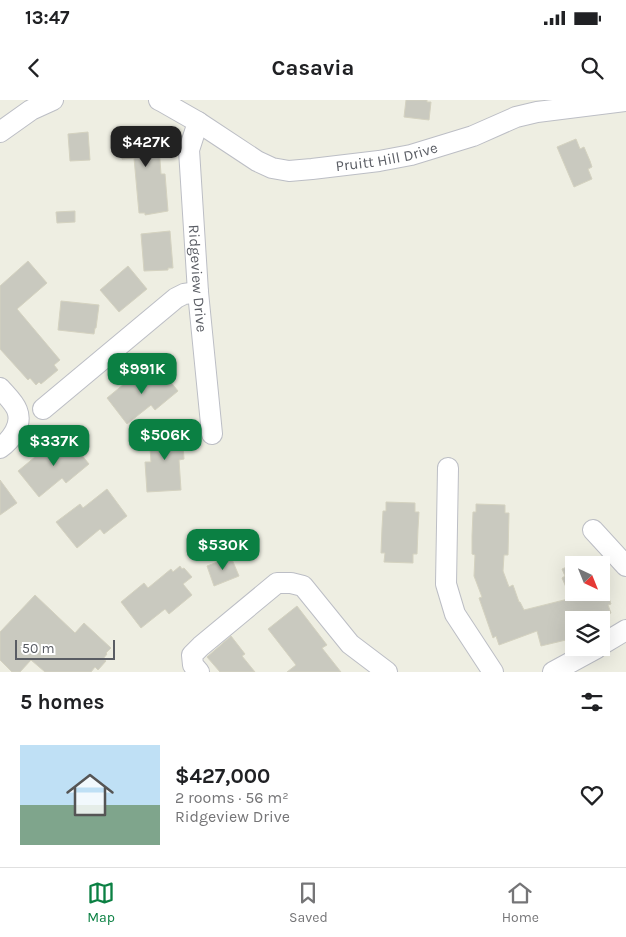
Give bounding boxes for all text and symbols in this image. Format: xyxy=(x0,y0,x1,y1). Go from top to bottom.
text: 13:47 xyxy=(25,7,69,29)
icon: back xyxy=(20,54,48,82)
icon: search xyxy=(578,54,606,82)
text: Casavia xyxy=(272,55,354,81)
pin: $427K xyxy=(111,126,181,168)
text: $427K xyxy=(122,132,170,151)
street label: Pruitt Hill Drive xyxy=(334,138,440,175)
street label: Ridgeview Drive xyxy=(185,224,211,333)
pin: $991K xyxy=(107,352,177,395)
text: $991K xyxy=(119,359,165,378)
pin: $506K xyxy=(130,418,200,461)
pin: $337K xyxy=(19,424,89,467)
text: $506K xyxy=(140,425,190,444)
text: $337K xyxy=(29,431,79,450)
pin: $530K xyxy=(188,528,258,571)
text: $530K xyxy=(198,535,248,554)
north arrow xyxy=(565,556,610,601)
map controls xyxy=(565,556,610,656)
button: layers xyxy=(565,611,610,656)
scale bar xyxy=(15,637,115,660)
text: 50 m xyxy=(22,640,55,657)
icon: filters xyxy=(578,688,606,716)
text: 5 homes xyxy=(20,690,105,714)
text: $427,000 xyxy=(175,764,270,788)
icon: home xyxy=(60,765,120,825)
icon: heart xyxy=(578,781,606,809)
text: 2 rooms · 56 m² xyxy=(175,788,289,807)
text: Ridgeview Drive xyxy=(175,807,290,826)
tab: Map xyxy=(87,879,115,926)
tab: Saved xyxy=(289,879,328,926)
tab: Home xyxy=(502,879,539,926)

